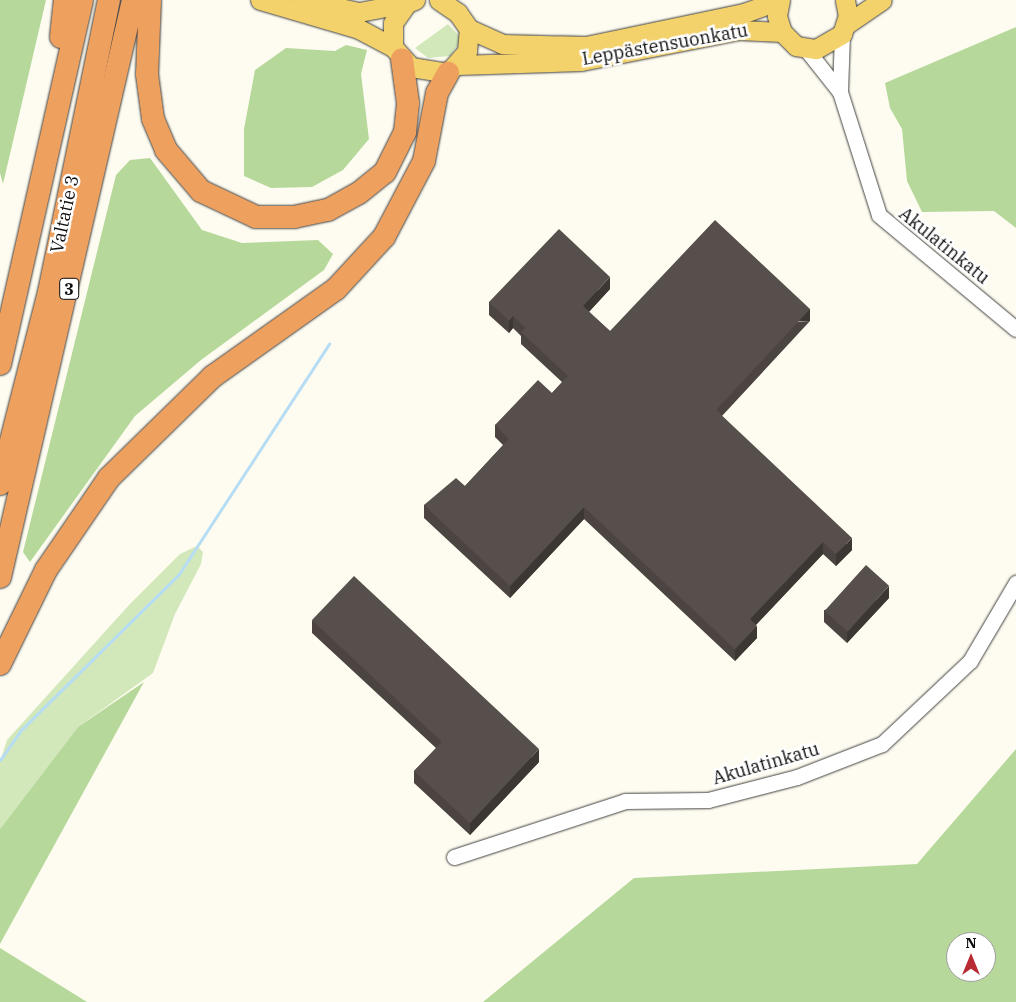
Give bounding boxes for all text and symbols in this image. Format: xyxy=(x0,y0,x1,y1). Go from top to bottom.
street label: Leppästensuonkatu xyxy=(580,20,750,70)
street label: Valtatie 3 xyxy=(46,173,84,255)
street label: Akulatinkatu xyxy=(895,203,993,289)
road number: 3 xyxy=(59,276,79,302)
street label: Akulatinkatu xyxy=(710,738,822,790)
north arrow xyxy=(946,932,996,982)
text: N xyxy=(965,934,977,952)

